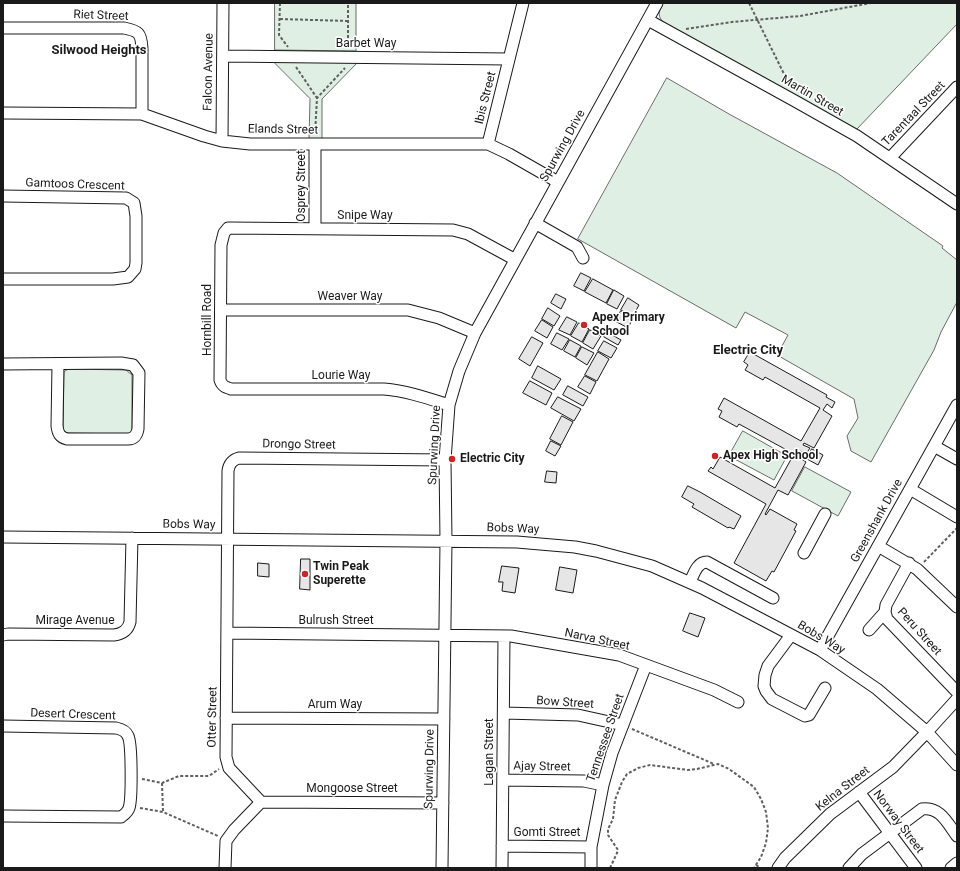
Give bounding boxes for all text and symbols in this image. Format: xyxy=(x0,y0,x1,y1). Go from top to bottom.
street label: Riet Street xyxy=(73,8,129,24)
street label: Falcon Avenue xyxy=(201,33,217,111)
street label: Barbet Way xyxy=(336,37,396,51)
district label: Silwood Heights xyxy=(51,43,147,59)
street label: Ibis Street xyxy=(473,70,499,126)
street label: Martin Street xyxy=(778,72,846,120)
street label: Tarentaal Street xyxy=(879,79,949,149)
street label: Spurwing Drive xyxy=(537,108,589,184)
street label: Elands Street xyxy=(248,122,318,138)
street label: Osprey Street xyxy=(295,150,309,222)
street label: Gamtoos Crescent xyxy=(25,176,125,194)
street label: Snipe Way xyxy=(337,209,393,223)
street label: Hornbill Road xyxy=(201,284,215,356)
street label: Weaver Way xyxy=(318,290,382,304)
place label: Apex Primary School xyxy=(592,311,665,339)
marker: Apex Primary School xyxy=(579,320,589,330)
district label: Electric City xyxy=(713,343,783,359)
street label: Lourie Way xyxy=(312,369,370,383)
street label: Spurwing Drive xyxy=(426,405,444,485)
street label: Drongo Street xyxy=(262,437,336,453)
place label: Apex High School xyxy=(723,449,818,463)
marker: Apex High School xyxy=(710,451,720,461)
place label: Electric City xyxy=(460,452,525,466)
marker: Electric City xyxy=(447,454,457,464)
street label: Greenshank Drive xyxy=(848,477,906,565)
street label: Bobs Way xyxy=(162,517,216,533)
street label: Bobs Way xyxy=(486,521,540,537)
place label: Twin Peak Superette xyxy=(313,560,369,588)
marker: Twin Peak Superette xyxy=(300,569,310,579)
street label: Peru Street xyxy=(894,605,944,659)
street label: Mirage Avenue xyxy=(35,614,115,628)
street label: Bulrush Street xyxy=(298,614,374,628)
street label: Bobs Way xyxy=(795,618,847,658)
street label: Narva Street xyxy=(563,626,631,654)
street label: Otter Street xyxy=(205,686,221,748)
street label: Tennessee Street xyxy=(584,692,628,784)
street label: Bow Street xyxy=(536,694,594,712)
street label: Arum Way xyxy=(308,698,362,712)
street label: Desert Crescent xyxy=(30,706,116,724)
street label: Lagan Street xyxy=(483,718,497,786)
street label: Spurwing Drive xyxy=(422,729,438,809)
street label: Ajay Street xyxy=(513,759,571,775)
street label: Kelna Street xyxy=(813,763,873,815)
street label: Mongoose Street xyxy=(306,782,398,796)
street label: Norway Street xyxy=(870,788,926,856)
street label: Gomti Street xyxy=(513,826,581,840)

